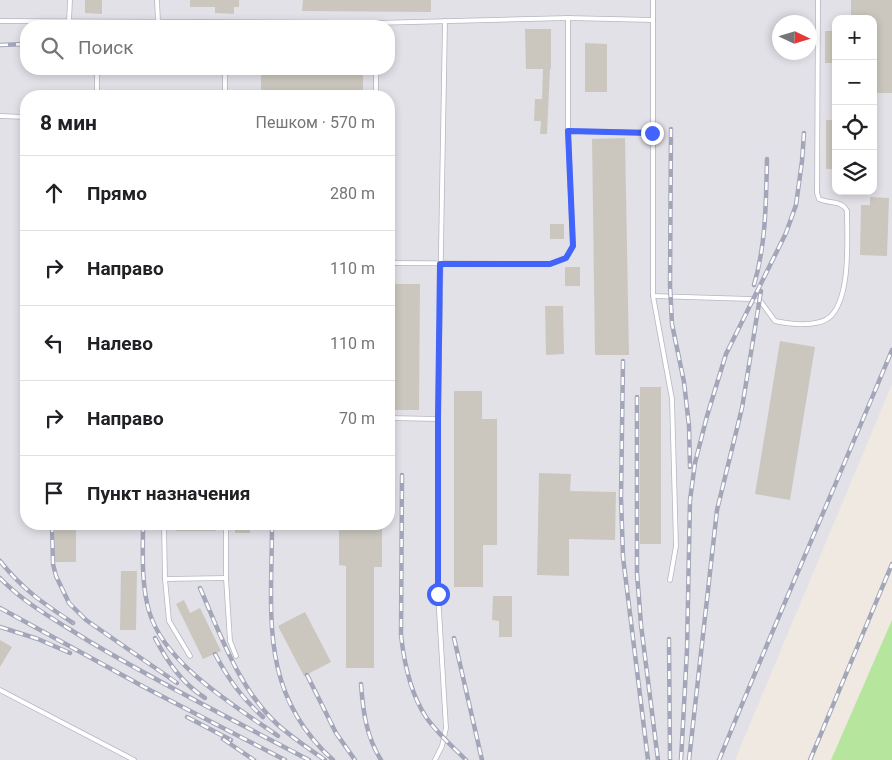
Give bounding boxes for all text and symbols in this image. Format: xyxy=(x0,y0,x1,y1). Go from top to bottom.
north arrow xyxy=(772,15,817,60)
map controls xyxy=(832,15,877,195)
button: + xyxy=(832,15,877,60)
search box xyxy=(20,20,395,75)
icon: search xyxy=(38,34,66,62)
text: Поиск xyxy=(78,36,134,59)
button: − xyxy=(832,60,877,105)
button: locate xyxy=(832,105,877,150)
text: 8 мин xyxy=(40,111,97,135)
text: Пешком · 570 m xyxy=(256,113,375,132)
route end xyxy=(641,122,664,145)
button: layers xyxy=(832,150,877,195)
icon: ahead xyxy=(40,179,68,207)
text: Прямо xyxy=(87,182,147,205)
text: 280 m xyxy=(330,184,375,203)
icon: right xyxy=(40,254,68,282)
text: Направо xyxy=(87,257,164,280)
text: 110 m xyxy=(330,259,375,278)
icon: left xyxy=(40,329,68,357)
text: Налево xyxy=(87,332,153,355)
text: 110 m xyxy=(330,334,375,353)
icon: right xyxy=(40,404,68,432)
text: Направо xyxy=(87,407,164,430)
text: 70 m xyxy=(339,409,375,428)
icon: arrive xyxy=(40,479,68,507)
text: Пункт назначения xyxy=(87,482,250,505)
route start xyxy=(427,583,450,606)

